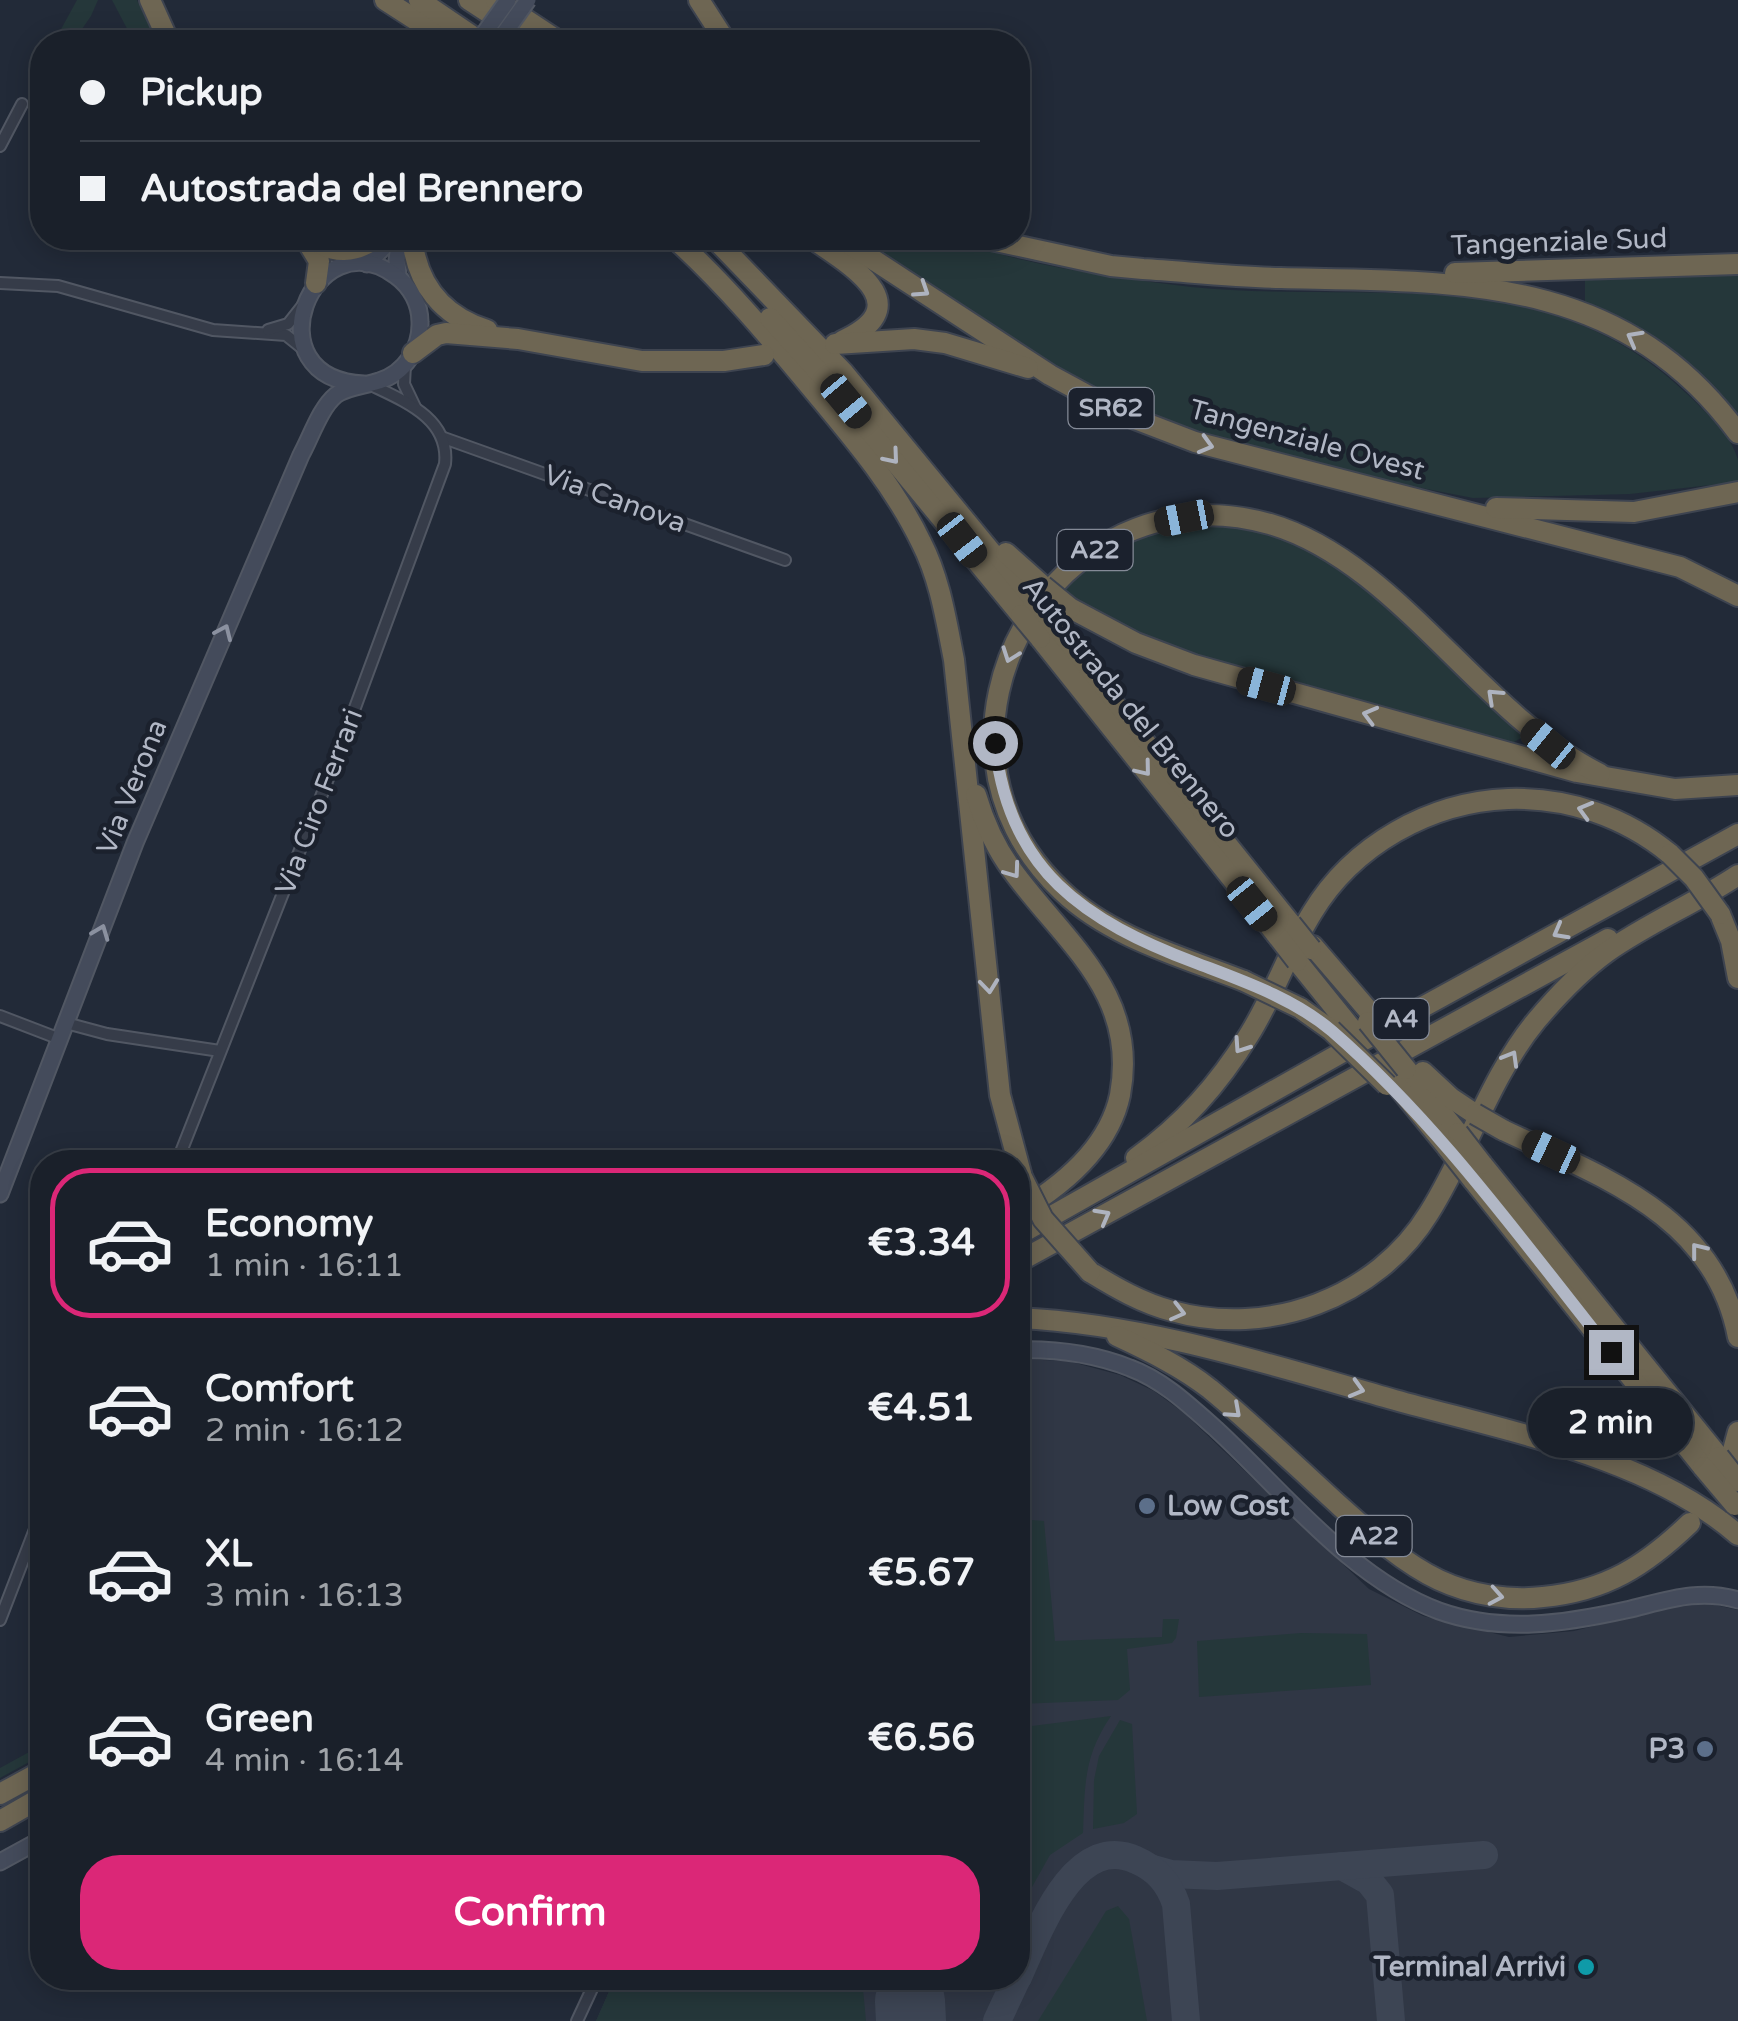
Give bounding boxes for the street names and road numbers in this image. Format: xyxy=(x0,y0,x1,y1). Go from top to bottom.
street label: Tangenziale Sud xyxy=(1450,221,1668,263)
road number: SR62 xyxy=(1068,388,1154,428)
street label: Tangenziale Ovest xyxy=(1186,392,1429,488)
street label: Via Canova xyxy=(539,458,691,540)
road number: A22 xyxy=(1058,530,1132,570)
street label: Autostrada del Brennero xyxy=(1015,570,1247,846)
street label: Via Ciro Ferrari xyxy=(268,704,370,900)
street label: Via Verona xyxy=(89,714,175,860)
road number: A4 xyxy=(1374,999,1428,1039)
road number: A22 xyxy=(1336,1516,1412,1556)

